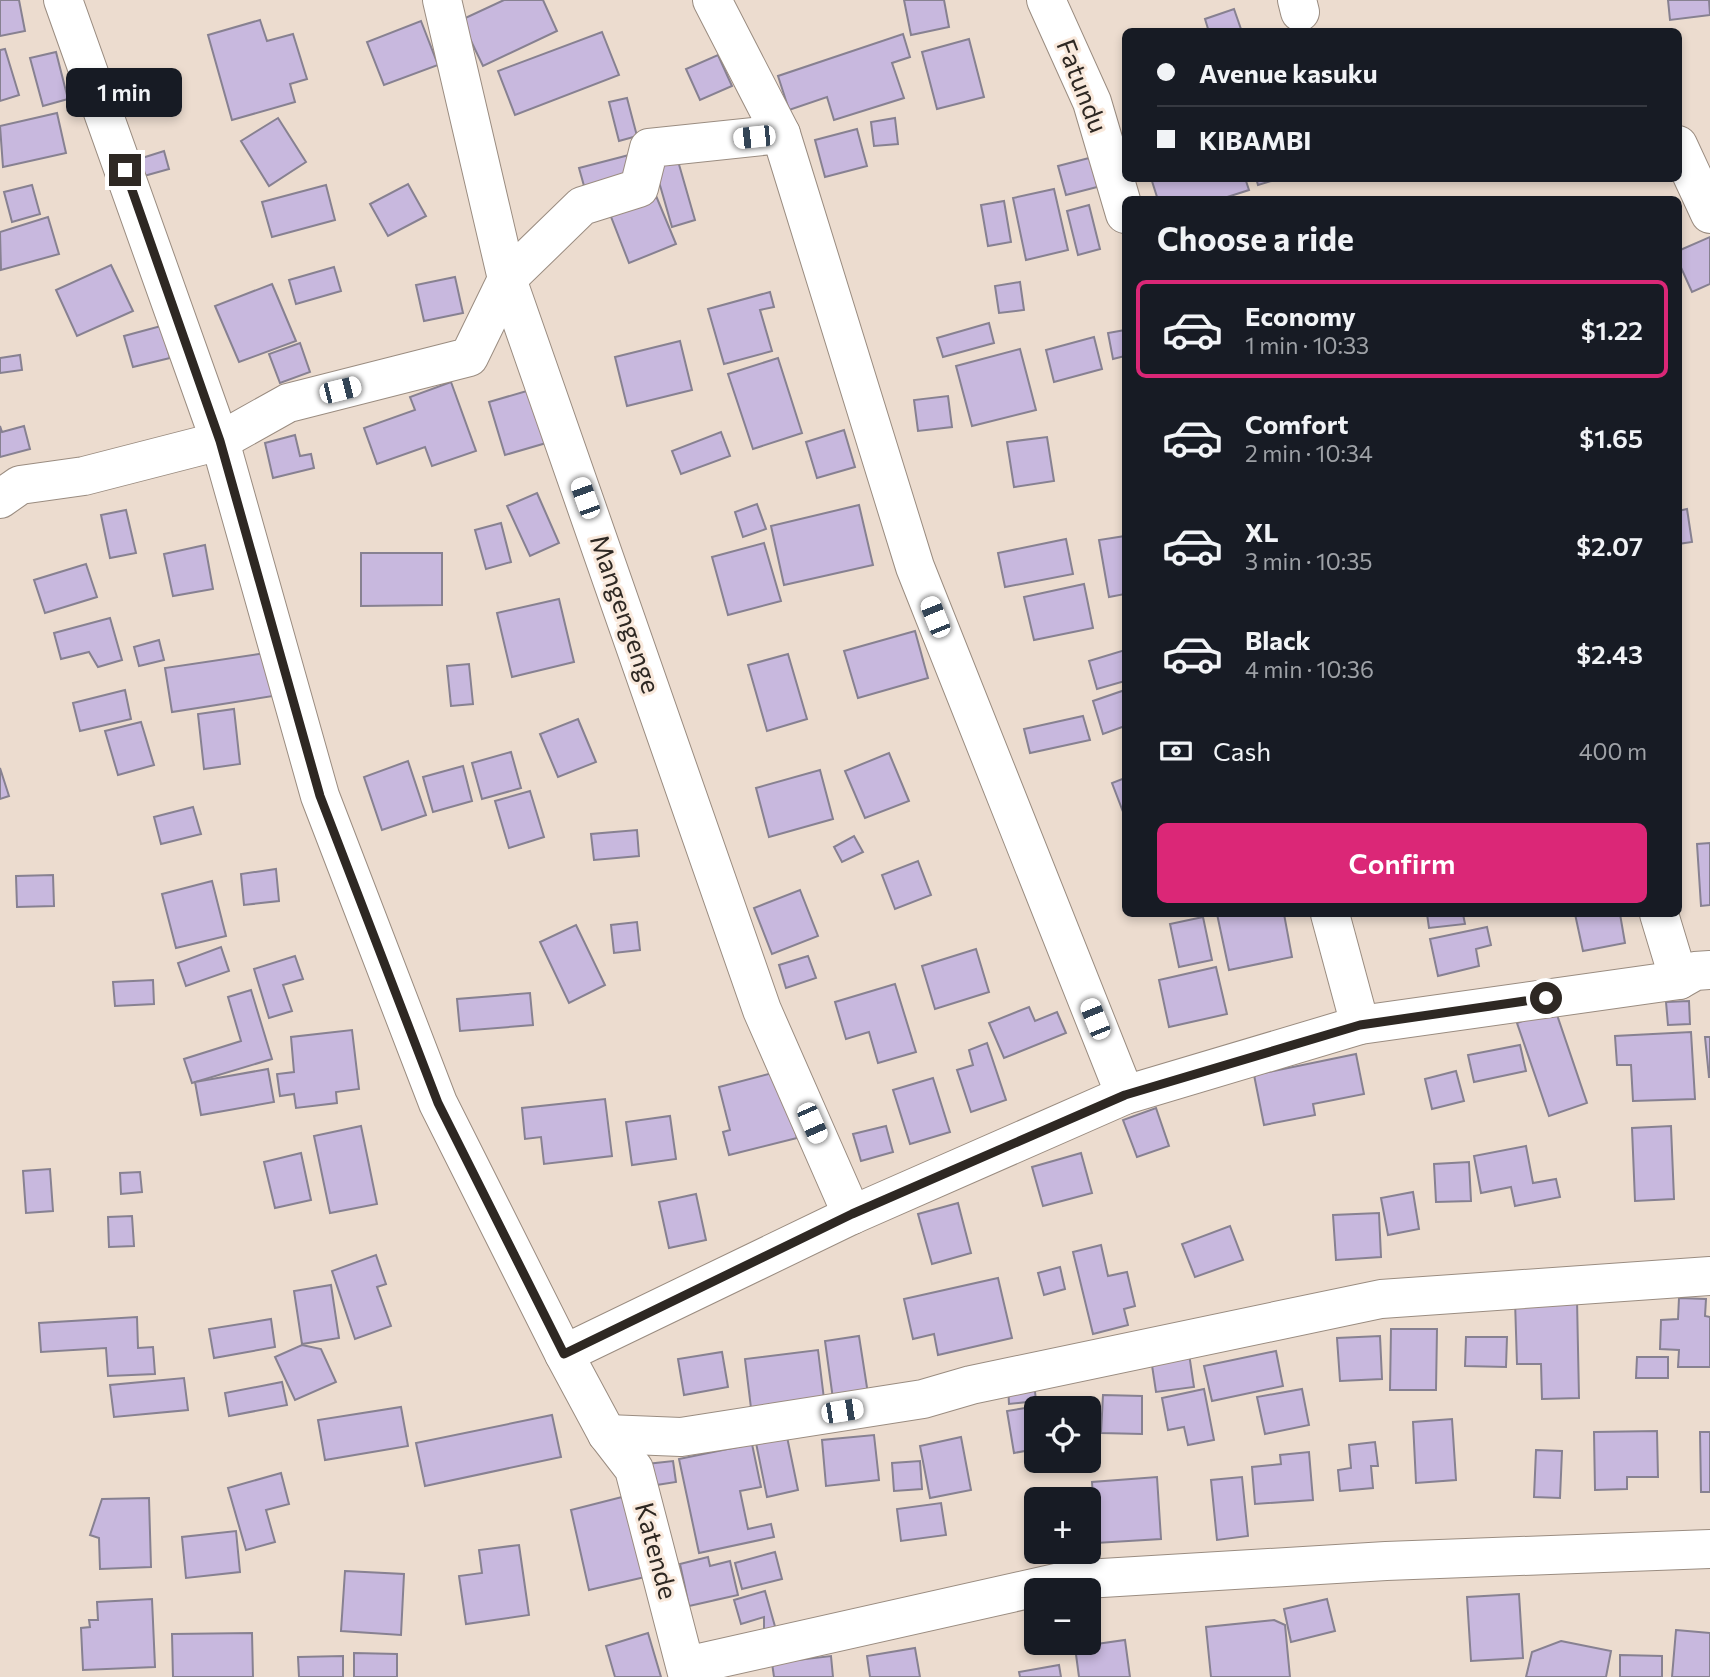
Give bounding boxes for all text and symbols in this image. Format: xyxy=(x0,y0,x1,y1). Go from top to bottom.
street label: Fatundu xyxy=(1051,34,1115,137)
text: Avenue kasuku xyxy=(1199,57,1378,88)
callout: 1 min xyxy=(67,68,183,118)
text: 1 min xyxy=(97,78,151,106)
car xyxy=(733,124,776,150)
text: KIBAMBI xyxy=(1199,124,1312,155)
route end xyxy=(109,154,141,186)
text: Choose a ride xyxy=(1157,218,1354,258)
icon: car xyxy=(1161,298,1224,361)
text: Economy xyxy=(1245,300,1356,331)
text: $1.22 xyxy=(1581,314,1643,345)
text: 1 min · 10:33 xyxy=(1245,331,1369,359)
car xyxy=(318,375,363,405)
icon: car xyxy=(1161,406,1224,469)
text: Comfort xyxy=(1245,408,1348,439)
text: $1.65 xyxy=(1579,422,1643,453)
text: 2 min · 10:34 xyxy=(1245,439,1373,467)
car xyxy=(568,475,603,521)
icon: car xyxy=(1161,514,1224,577)
text: XL xyxy=(1245,516,1279,547)
street label: Mangengenge xyxy=(585,530,668,697)
text: $2.07 xyxy=(1576,530,1643,561)
text: 3 min · 10:35 xyxy=(1245,547,1373,575)
car xyxy=(918,594,953,640)
icon: car xyxy=(1161,622,1224,685)
text: Black xyxy=(1245,624,1311,655)
text: $2.43 xyxy=(1576,638,1643,669)
text: 4 min · 10:36 xyxy=(1245,655,1374,683)
icon: cash xyxy=(1157,732,1195,770)
text: Cash xyxy=(1213,735,1271,766)
text: 400 m xyxy=(1579,737,1647,765)
button: Confirm xyxy=(1157,823,1647,903)
route start xyxy=(1530,982,1562,1014)
car xyxy=(1078,996,1113,1042)
car xyxy=(794,1100,831,1146)
map controls xyxy=(1024,1396,1101,1655)
button: locate xyxy=(1024,1396,1101,1473)
car xyxy=(820,1397,865,1425)
button: + xyxy=(1024,1487,1101,1564)
street label: Katende xyxy=(630,1499,685,1602)
button: − xyxy=(1024,1578,1101,1655)

